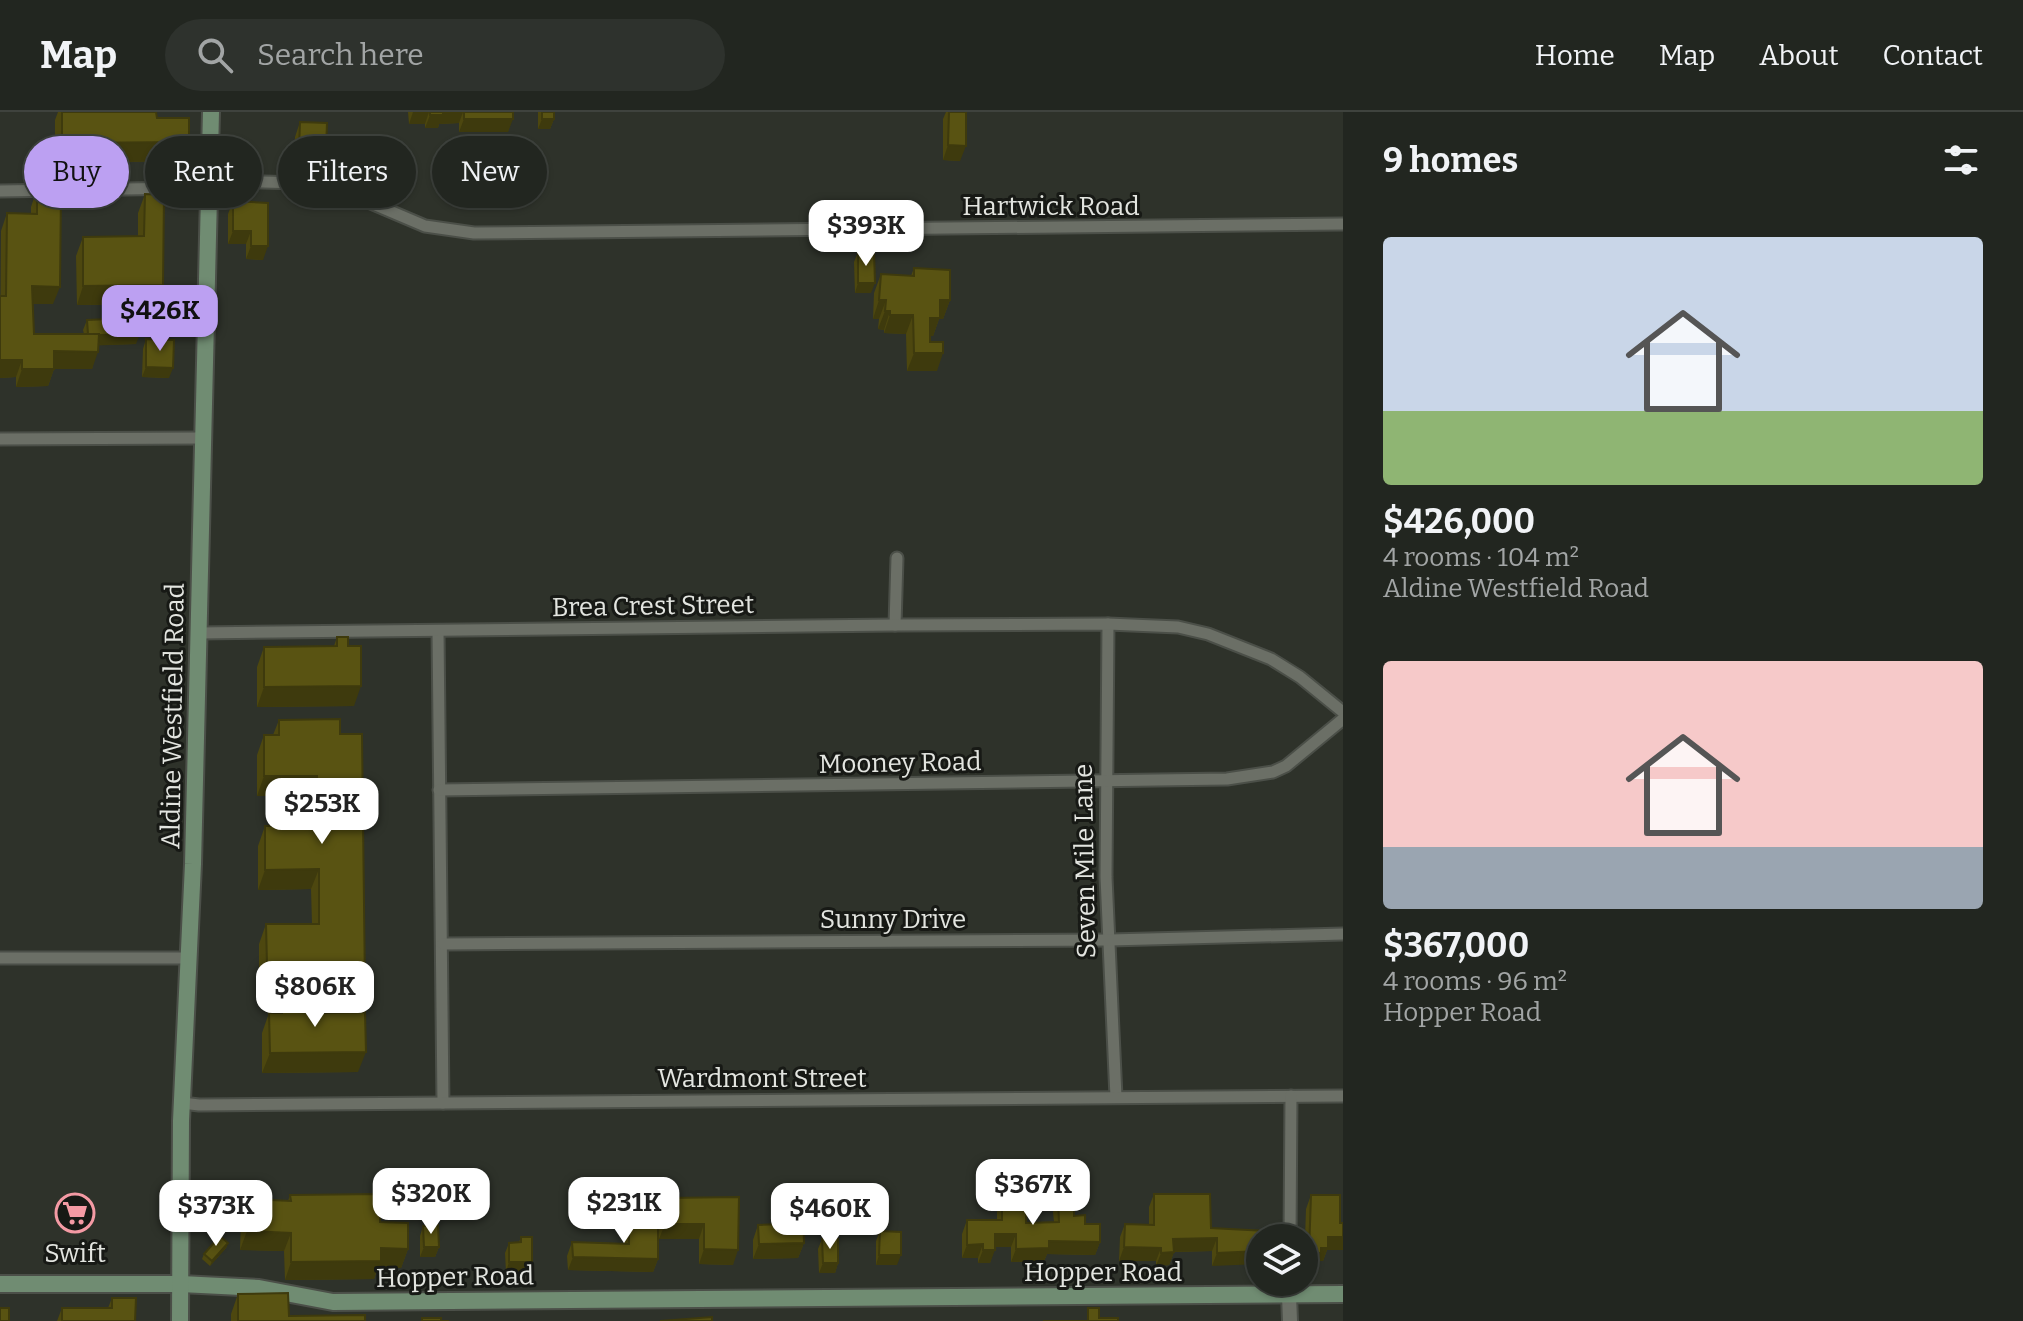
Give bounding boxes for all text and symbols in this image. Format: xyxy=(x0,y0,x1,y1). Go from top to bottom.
search box xyxy=(165,19,725,91)
text: Map xyxy=(40,32,117,78)
icon: search xyxy=(193,33,237,77)
text: Search here xyxy=(257,37,424,73)
text: Home xyxy=(1535,39,1615,72)
text: Map xyxy=(1659,39,1715,72)
text: About xyxy=(1759,39,1839,72)
text: Contact xyxy=(1883,39,1983,72)
chip: Buy xyxy=(24,136,129,208)
chip: Rent xyxy=(145,136,262,208)
chip: Filters xyxy=(278,136,416,208)
chip: New xyxy=(432,136,547,208)
icon: filters xyxy=(1939,138,1983,182)
text: 9 homes xyxy=(1383,140,1518,181)
street label: Hartwick Road xyxy=(962,191,1140,222)
pin: $393K xyxy=(810,200,922,268)
text: $393K xyxy=(827,210,905,241)
pin: $426K xyxy=(104,285,216,353)
icon: home xyxy=(1611,289,1755,433)
text: $426K xyxy=(120,295,200,326)
text: $426,000 xyxy=(1383,501,1535,542)
text: 4 rooms · 104 m² xyxy=(1383,542,1579,573)
text: Aldine Westfield Road xyxy=(1383,573,1649,604)
street label: Aldine Westfield Road xyxy=(155,583,191,849)
street label: Brea Crest Street xyxy=(552,589,755,623)
icon: home xyxy=(1611,713,1755,857)
street label: Mooney Road xyxy=(818,746,982,780)
street label: Seven Mile Lane xyxy=(1068,763,1102,959)
pin: $253K xyxy=(266,778,378,846)
text: $253K xyxy=(283,788,361,819)
street label: Sunny Drive xyxy=(820,904,966,935)
text: $367,000 xyxy=(1383,925,1529,966)
pin: $806K xyxy=(259,961,371,1029)
text: 4 rooms · 96 m² xyxy=(1383,966,1567,997)
text: $806K xyxy=(274,971,356,1002)
text: Hopper Road xyxy=(1383,997,1541,1028)
street label: Wardmont Street xyxy=(657,1063,867,1094)
pin: $367K xyxy=(977,1159,1089,1227)
pin: $320K xyxy=(375,1168,487,1236)
text: $367K xyxy=(994,1169,1072,1200)
pin: $231K xyxy=(568,1177,680,1245)
text: $320K xyxy=(391,1178,471,1209)
pin: $373K xyxy=(160,1180,272,1248)
pin: $460K xyxy=(774,1183,886,1251)
text: $231K xyxy=(586,1187,662,1218)
text: $373K xyxy=(177,1190,255,1221)
supermarket icon: Swift xyxy=(54,1192,96,1234)
text: $460K xyxy=(789,1193,871,1224)
map controls xyxy=(1246,1224,1318,1296)
button: layers xyxy=(1246,1224,1318,1296)
place label: Swift xyxy=(44,1238,106,1269)
street label: Hopper Road xyxy=(1024,1257,1182,1288)
street label: Hopper Road xyxy=(376,1260,534,1294)

